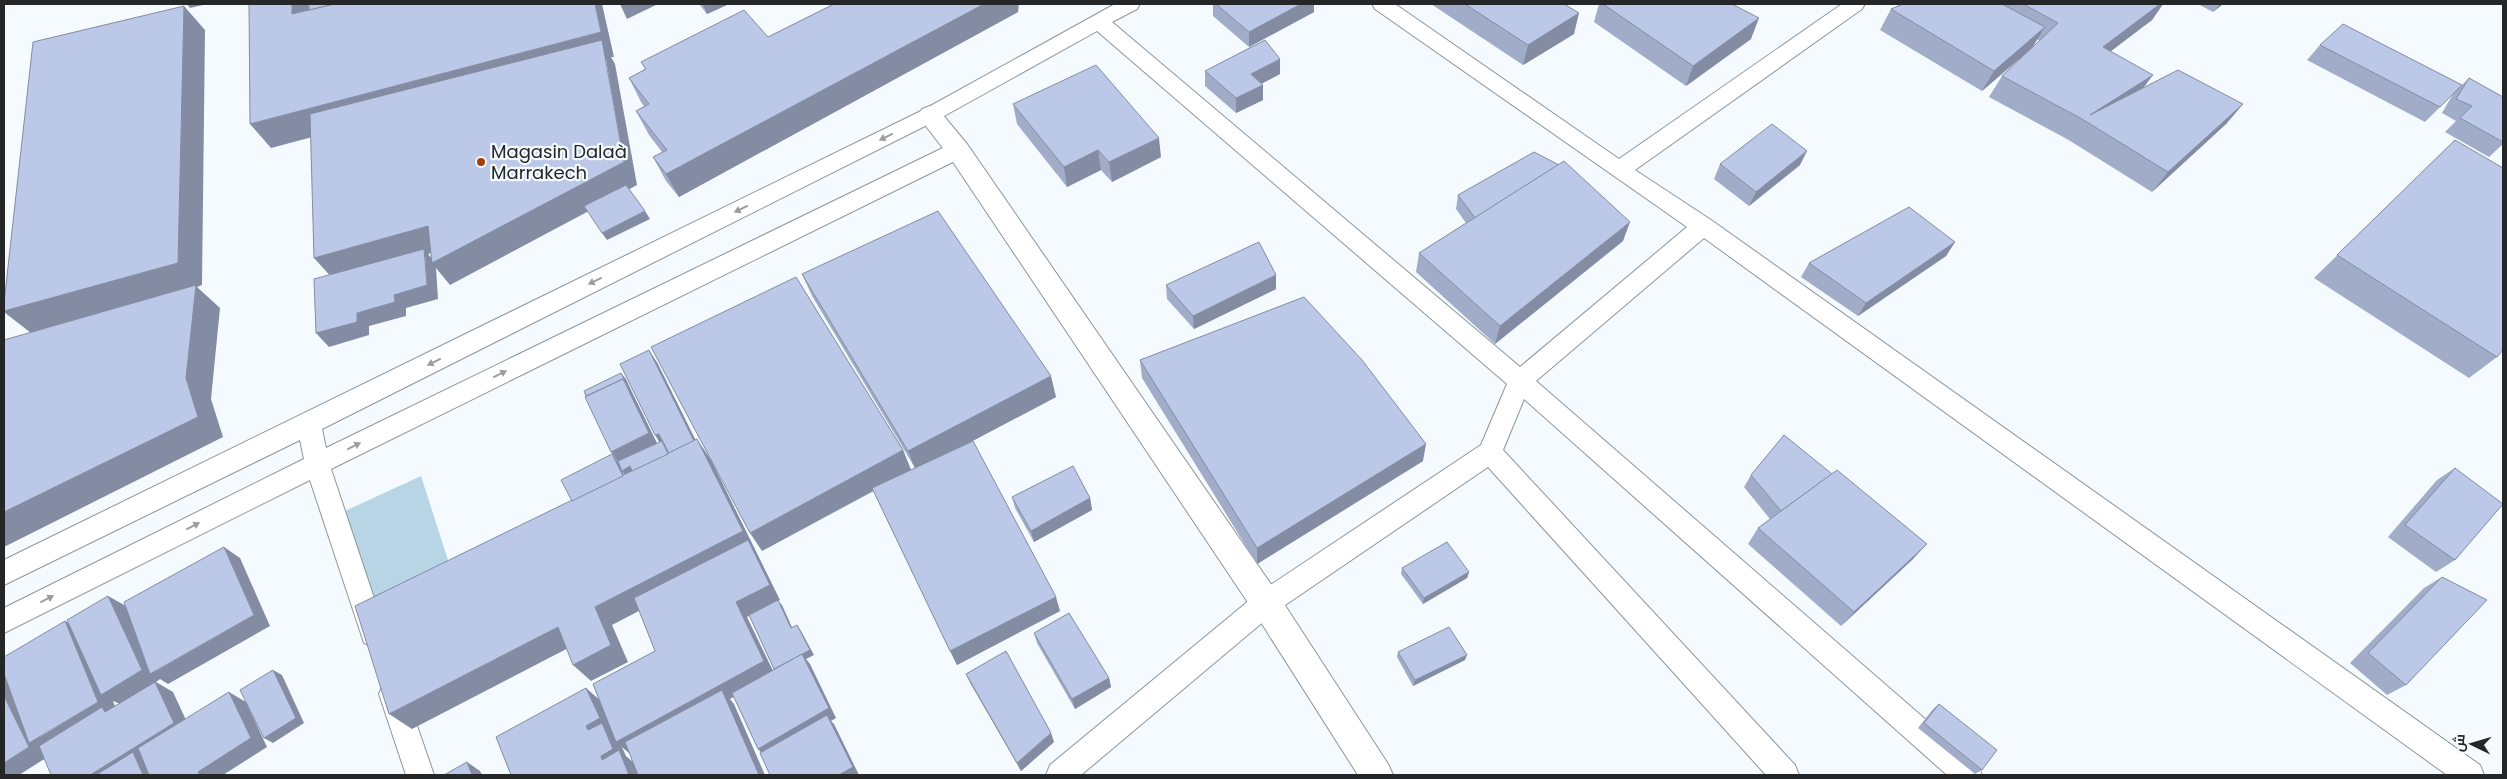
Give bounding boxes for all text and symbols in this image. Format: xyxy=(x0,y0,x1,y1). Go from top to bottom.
one-way arrow xyxy=(879,133,893,141)
place label: Magasin Dalaà Marrakech xyxy=(491,139,627,185)
marker: Magasin Dalaà Marrakech xyxy=(475,156,487,168)
one-way arrow xyxy=(734,205,748,213)
one-way arrow xyxy=(588,277,602,285)
one-way arrow xyxy=(427,358,441,366)
one-way arrow xyxy=(493,370,507,378)
one-way arrow xyxy=(347,442,361,450)
one-way arrow xyxy=(186,522,200,530)
one-way arrow xyxy=(40,595,55,603)
north arrow xyxy=(2447,719,2497,769)
text: ش xyxy=(2448,733,2470,753)

